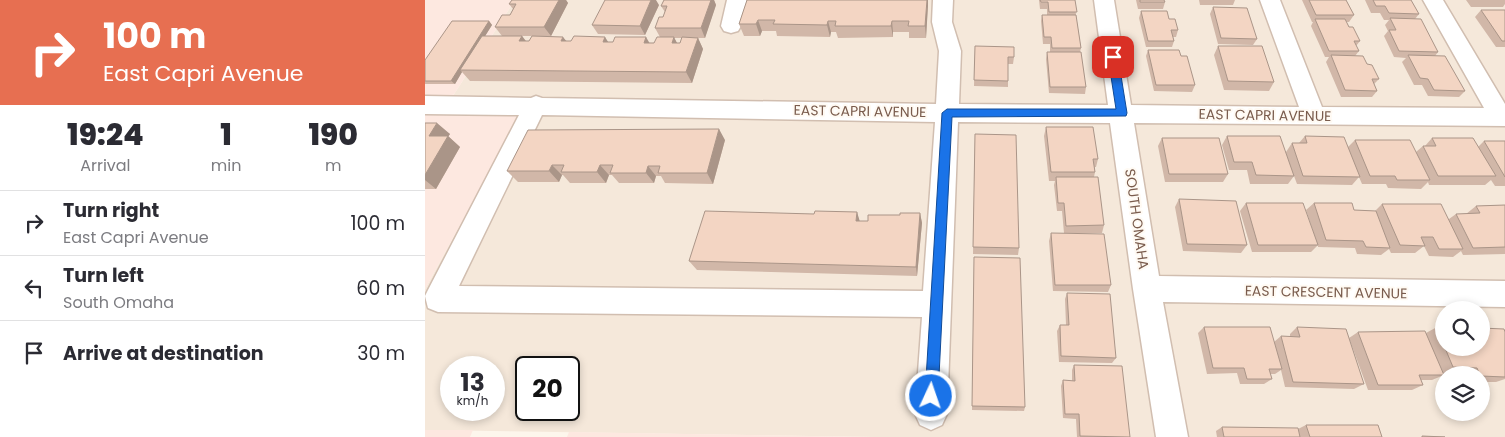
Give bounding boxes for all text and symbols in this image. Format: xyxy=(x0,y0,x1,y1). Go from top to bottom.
text: 100 m xyxy=(103,11,206,60)
icon: right xyxy=(20,20,85,85)
pin xyxy=(1092,36,1134,78)
icon: arrive xyxy=(1099,43,1127,71)
text: East Capri Avenue xyxy=(103,58,303,89)
street label: EAST CAPRI AVENUE xyxy=(793,100,927,122)
street label: EAST CAPRI AVENUE xyxy=(1198,104,1332,126)
text: 19:24 xyxy=(67,113,144,156)
text: 1 xyxy=(220,113,232,156)
text: 190 xyxy=(308,113,358,156)
text: Arrival xyxy=(80,154,131,177)
text: min xyxy=(211,154,241,177)
text: m xyxy=(325,154,341,177)
street label: SOUTH OMAHA xyxy=(1120,167,1154,271)
text: Turn right xyxy=(63,197,159,224)
icon: right xyxy=(20,209,48,237)
text: 100 m xyxy=(350,210,405,237)
text: East Capri Avenue xyxy=(63,226,209,249)
text: Turn left xyxy=(63,262,144,289)
icon: left xyxy=(20,274,48,302)
text: 60 m xyxy=(356,275,405,302)
street label: EAST CRESCENT AVENUE xyxy=(1245,281,1407,303)
text: South Omaha xyxy=(63,291,174,314)
map controls xyxy=(1435,301,1490,421)
button: search xyxy=(1435,301,1490,356)
icon: arrive xyxy=(20,339,48,367)
text: Arrive at destination xyxy=(63,340,264,367)
text: 30 m xyxy=(357,340,405,367)
speed limit sign: 20 xyxy=(515,356,580,421)
text: 13 xyxy=(460,365,485,400)
button: layers xyxy=(1435,366,1490,421)
position arrow xyxy=(904,369,956,421)
text: km/h xyxy=(457,392,488,409)

